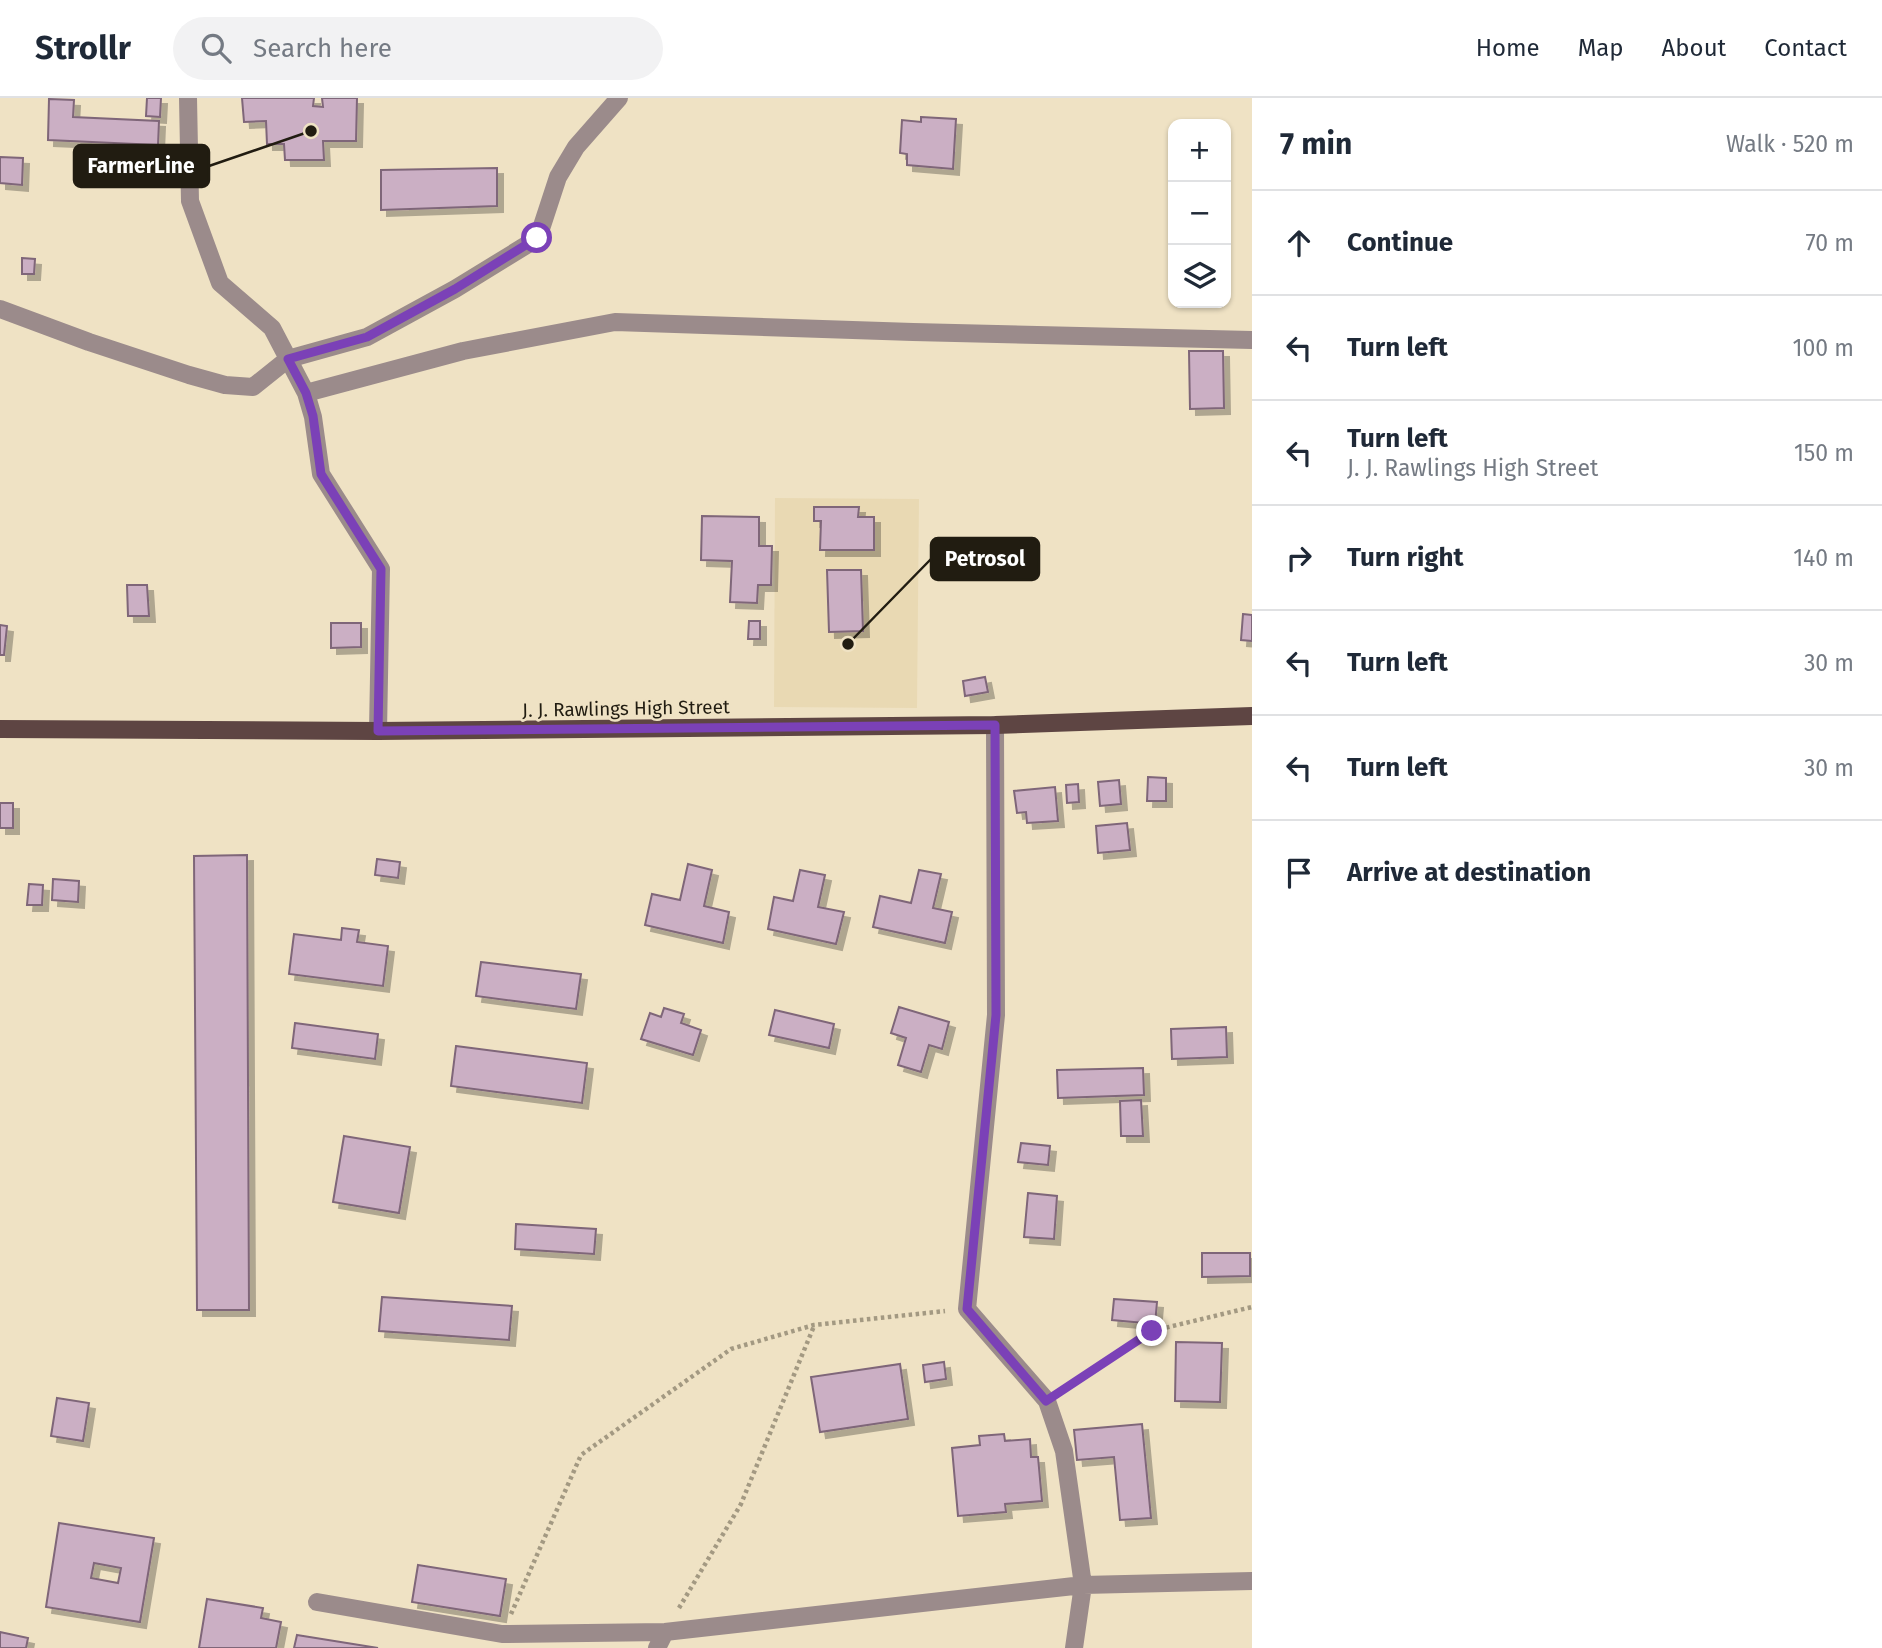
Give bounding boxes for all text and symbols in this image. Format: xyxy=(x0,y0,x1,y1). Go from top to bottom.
search box xyxy=(173,17,663,80)
text: Strollr xyxy=(35,28,131,68)
icon: search xyxy=(197,29,235,67)
text: Search here xyxy=(253,33,392,64)
text: Home xyxy=(1476,34,1540,62)
text: Map xyxy=(1578,34,1624,62)
text: About xyxy=(1662,34,1726,62)
text: Contact xyxy=(1764,34,1847,62)
map controls xyxy=(1168,119,1231,308)
button: + xyxy=(1168,119,1231,182)
text: 7 min xyxy=(1280,126,1352,162)
text: Walk · 520 m xyxy=(1726,130,1854,158)
callout: FarmerLine xyxy=(74,145,209,187)
text: FarmerLine xyxy=(87,153,195,179)
button: − xyxy=(1168,182,1231,245)
route start xyxy=(521,222,552,253)
icon: ahead xyxy=(1280,224,1318,262)
text: Continue xyxy=(1347,227,1453,258)
text: 70 m xyxy=(1805,229,1854,257)
button: layers xyxy=(1168,245,1231,308)
icon: left xyxy=(1280,329,1318,367)
text: Turn left xyxy=(1347,332,1448,363)
text: 100 m xyxy=(1793,334,1854,362)
text: Turn left xyxy=(1347,423,1448,454)
icon: left xyxy=(1280,434,1318,472)
text: 150 m xyxy=(1794,439,1854,467)
text: J. J. Rawlings High Street xyxy=(1347,454,1598,482)
callout: Petrosol xyxy=(931,538,1039,580)
icon: right xyxy=(1280,539,1318,577)
text: Turn right xyxy=(1347,542,1464,573)
text: 140 m xyxy=(1793,544,1854,572)
text: Petrosol xyxy=(945,546,1026,572)
icon: left xyxy=(1280,644,1318,682)
text: Turn left xyxy=(1347,647,1448,678)
text: 30 m xyxy=(1804,649,1854,677)
street label: J. J. Rawlings High Street xyxy=(522,695,730,722)
icon: left xyxy=(1280,749,1318,787)
text: Turn left xyxy=(1347,752,1448,783)
text: 30 m xyxy=(1804,754,1854,782)
icon: arrive xyxy=(1280,854,1318,892)
text: Arrive at destination xyxy=(1347,857,1591,888)
route end xyxy=(1136,1315,1167,1346)

